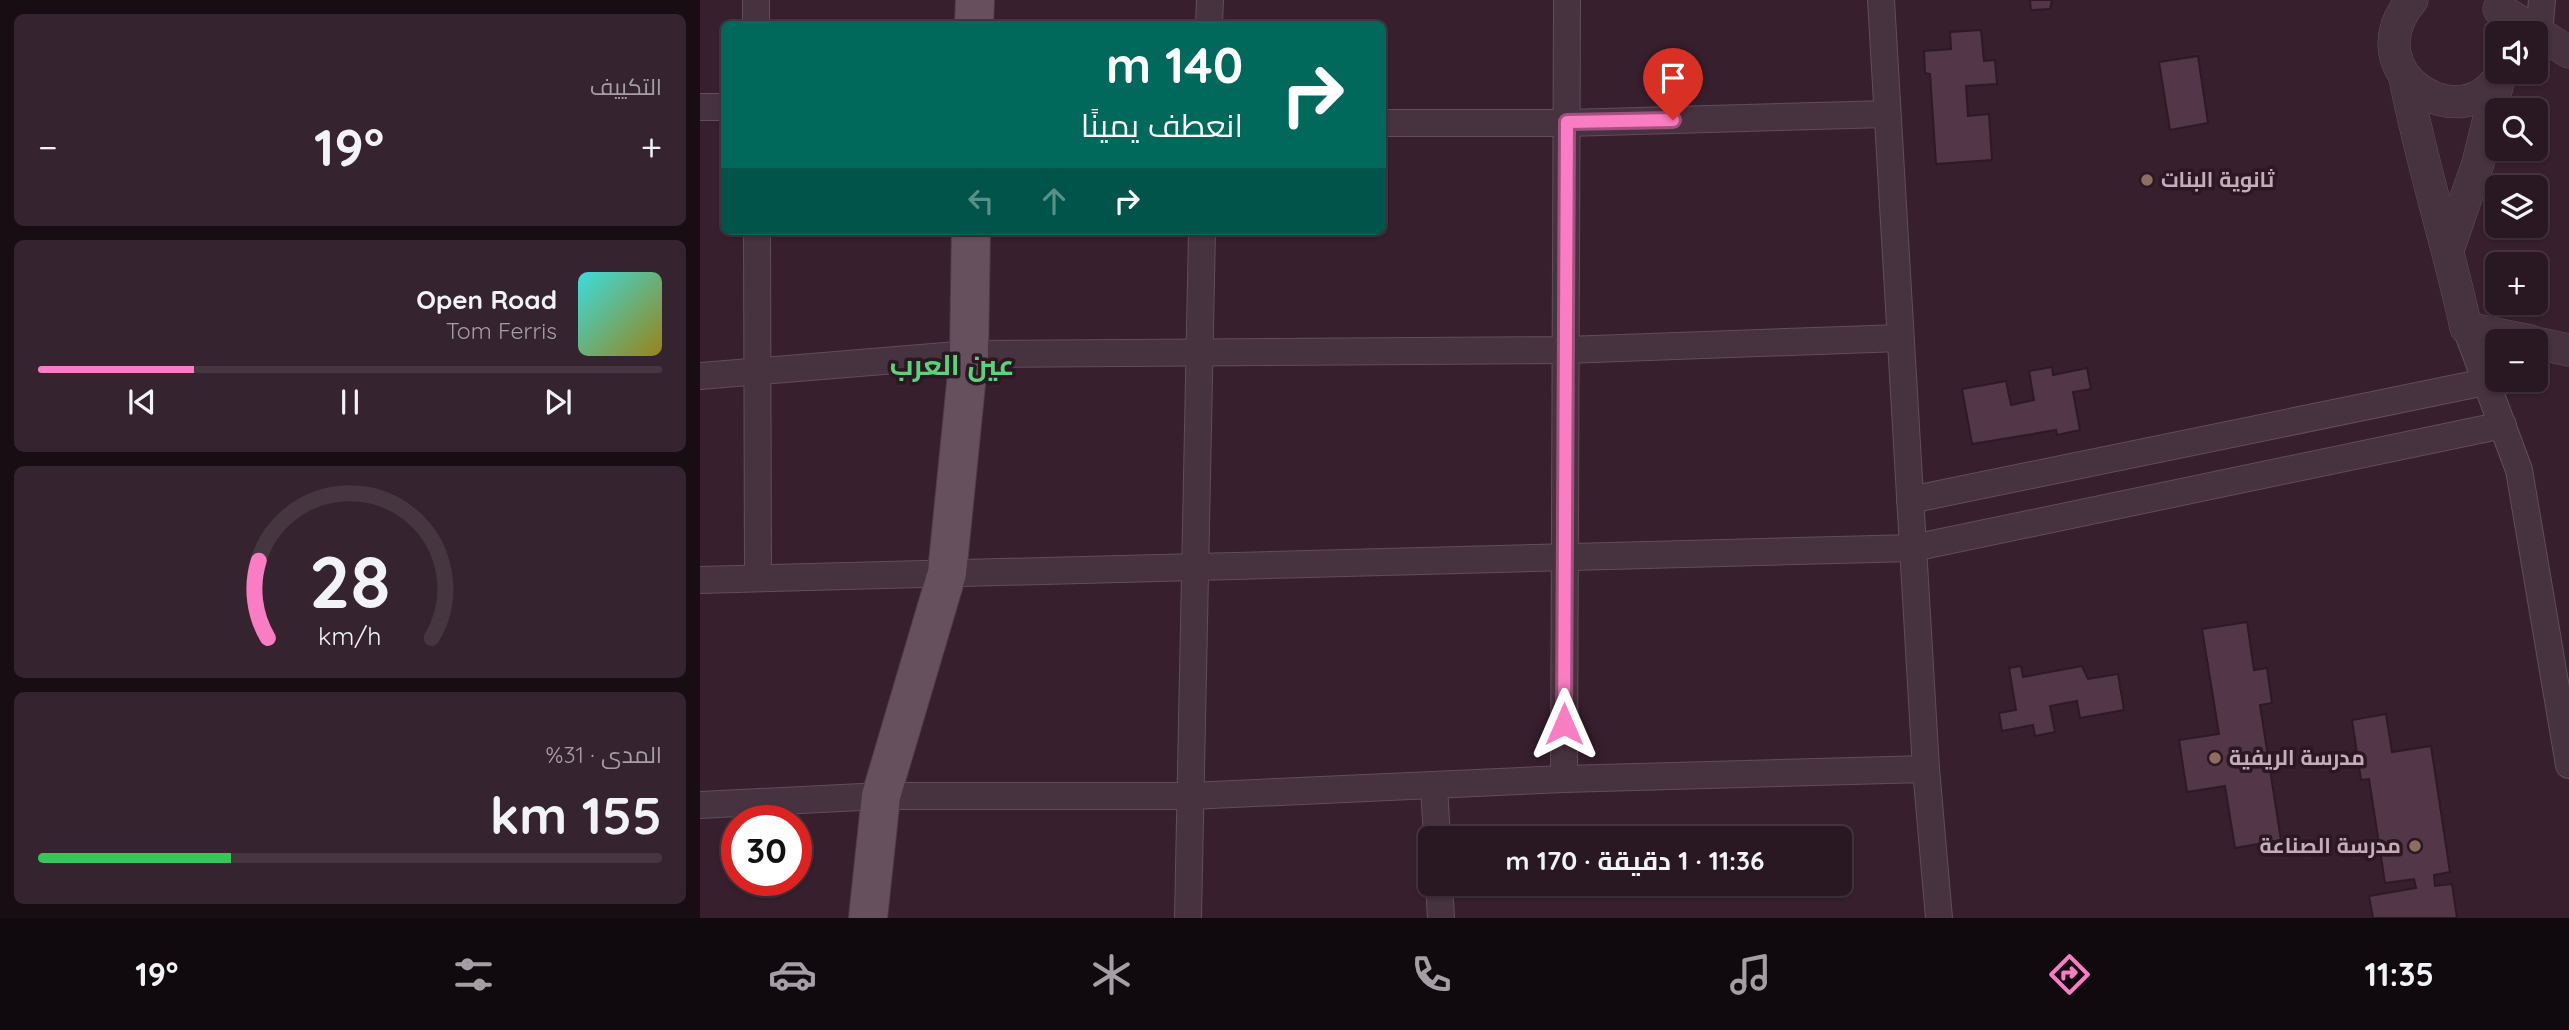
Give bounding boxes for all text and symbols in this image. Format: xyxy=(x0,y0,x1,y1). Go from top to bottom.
map controls xyxy=(2485,21,2548,392)
button: sound xyxy=(2485,21,2548,84)
text: 140 m xyxy=(1106,34,1243,95)
pin xyxy=(1643,48,1703,120)
icon: right xyxy=(1267,49,1358,140)
icon: arrive xyxy=(1654,59,1692,97)
text: التكييف xyxy=(590,72,662,101)
button: search xyxy=(2485,98,2548,161)
text: انعطف يمينًا xyxy=(1081,105,1243,145)
text: 19° xyxy=(314,114,384,179)
text: − xyxy=(38,123,58,171)
text: + xyxy=(641,123,662,171)
place label: ثانوية البنات xyxy=(2161,166,2275,193)
marker: ثانوية البنات xyxy=(2139,172,2155,188)
button: layers xyxy=(2485,175,2548,238)
icon: left xyxy=(962,182,1000,220)
icon: ahead xyxy=(1035,182,1073,220)
icon: right xyxy=(1108,182,1146,220)
button: + xyxy=(2485,252,2548,315)
text: Open Road xyxy=(416,283,557,316)
text: Tom Ferris xyxy=(446,316,557,345)
button: − xyxy=(2485,329,2548,392)
district label: عين العرب xyxy=(890,347,1014,382)
icon: previous xyxy=(123,383,161,421)
icon: pause xyxy=(331,383,369,421)
icon: next xyxy=(539,383,577,421)
text: 28 xyxy=(309,535,391,626)
text: km/h xyxy=(318,620,382,651)
position arrow xyxy=(1527,687,1601,761)
text: المدى · 31% xyxy=(546,740,662,769)
place label: مدرسة الريفية xyxy=(2229,744,2365,770)
marker: مدرسة الريفية xyxy=(2207,750,2223,766)
text: 155 km xyxy=(490,782,662,847)
speed limit sign: 30 xyxy=(721,805,812,896)
place label: مدرسة الصناعة xyxy=(2260,832,2401,858)
marker: مدرسة الصناعة xyxy=(2407,838,2423,854)
text: 11:36 · 1 دقيقة · 170 m xyxy=(1506,844,1764,877)
icon: filters xyxy=(449,950,498,999)
icon: car xyxy=(768,950,817,999)
icon: climate xyxy=(1087,950,1136,999)
icon: phone xyxy=(1407,950,1456,999)
icon: music xyxy=(1726,950,1775,999)
icon: directions xyxy=(2045,950,2094,999)
text: 19° xyxy=(135,954,178,994)
text: 11:35 xyxy=(2365,954,2434,994)

